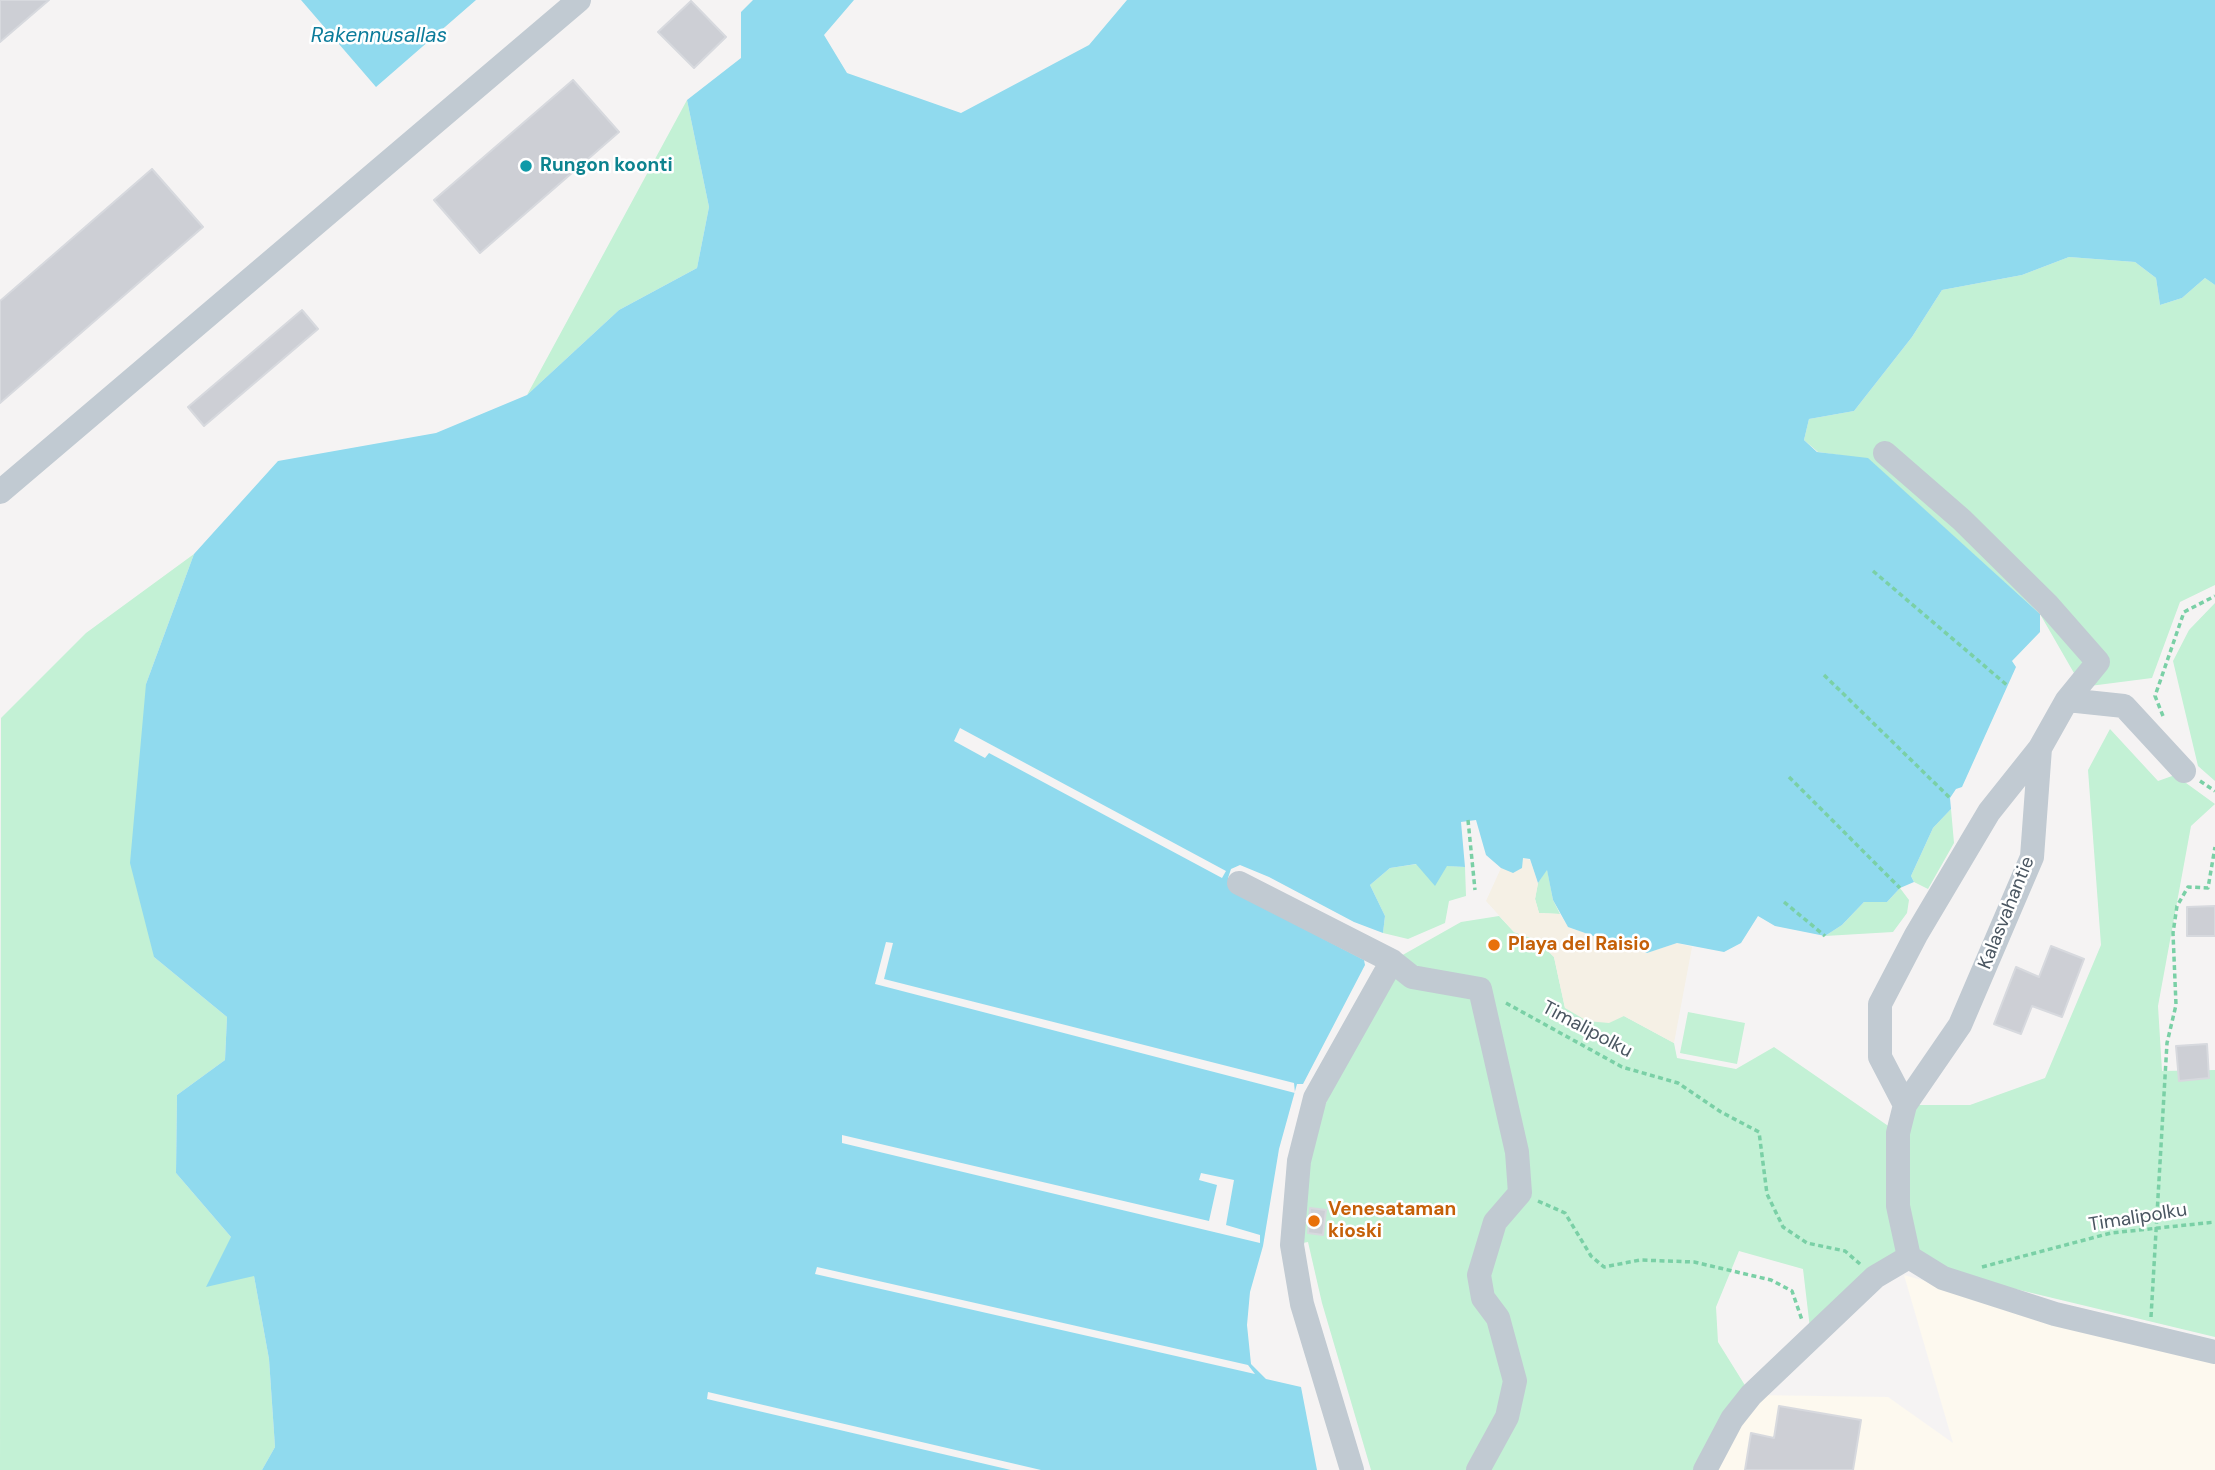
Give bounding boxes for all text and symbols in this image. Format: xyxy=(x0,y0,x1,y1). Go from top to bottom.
water label: Rakennusallas xyxy=(311,23,447,49)
place label: Rungon koonti xyxy=(540,155,673,177)
marker: Rungon koonti xyxy=(518,158,534,174)
street label: Kalasvahantie xyxy=(1974,853,2040,973)
place label: Playa del Raisio xyxy=(1508,934,1650,956)
marker: Playa del Raisio xyxy=(1486,937,1502,953)
street label: Timalipolku xyxy=(1538,997,1636,1063)
place label: Venesataman kioski xyxy=(1328,1199,1456,1243)
street label: Timalipolku xyxy=(2087,1199,2189,1237)
marker: Venesataman kioski xyxy=(1306,1213,1322,1229)

